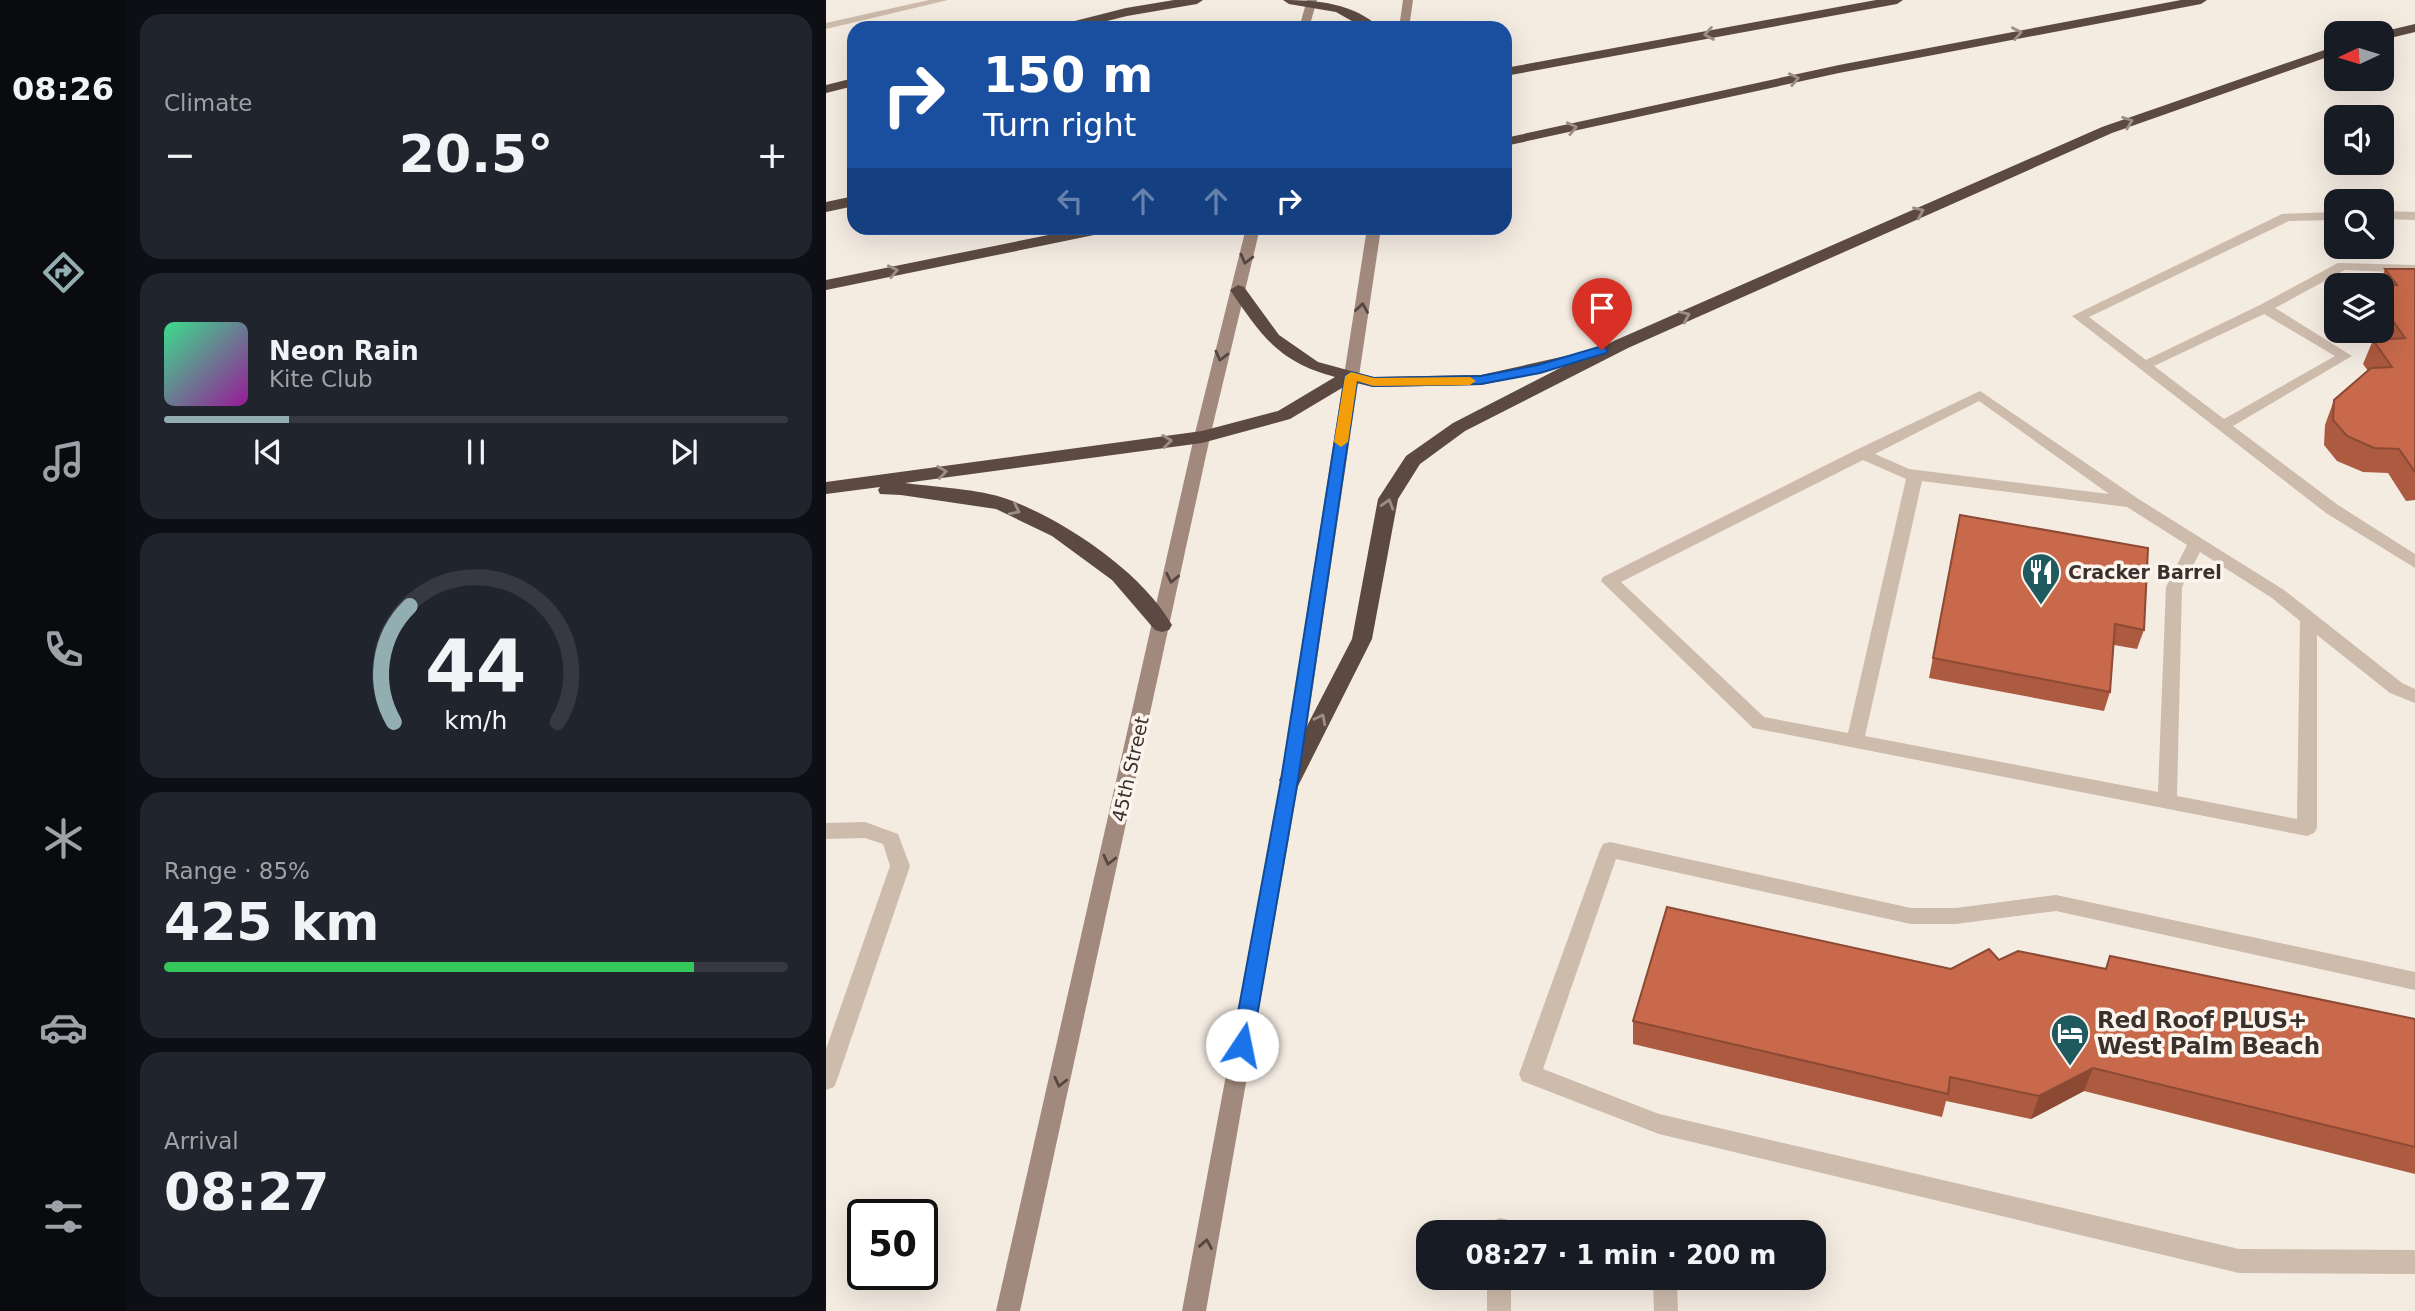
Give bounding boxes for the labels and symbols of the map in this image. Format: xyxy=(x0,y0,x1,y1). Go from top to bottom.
north arrow xyxy=(2324,21,2394,91)
one-way arrow xyxy=(1703,26,1715,41)
one-way arrow xyxy=(2011,27,2023,42)
one-way arrow xyxy=(1788,72,1800,87)
one-way arrow xyxy=(2121,117,2133,131)
one-way arrow xyxy=(1566,121,1578,136)
one-way arrow xyxy=(1912,206,1924,220)
one-way arrow xyxy=(1239,253,1254,265)
one-way arrow xyxy=(887,265,899,280)
pin xyxy=(1572,278,1632,350)
one-way arrow xyxy=(1354,302,1369,314)
one-way arrow xyxy=(1677,310,1690,324)
one-way arrow xyxy=(1215,350,1229,362)
one-way arrow xyxy=(1162,434,1173,449)
one-way arrow xyxy=(936,465,948,480)
one-way arrow xyxy=(1380,499,1395,511)
one-way arrow xyxy=(1008,502,1020,516)
restaurant icon: Cracker Barrel xyxy=(2020,551,2062,606)
place label: Cracker Barrel xyxy=(2068,561,2222,583)
one-way arrow xyxy=(1165,572,1180,584)
street label: 45th Street xyxy=(1107,714,1153,824)
one-way arrow xyxy=(1313,714,1326,726)
one-way arrow xyxy=(1103,854,1118,866)
place label: Red Roof PLUS+ West Palm Beach xyxy=(2097,1007,2320,1059)
position arrow xyxy=(1205,1008,1279,1082)
hotel icon: Red Roof PLUS+ West Palm Beach xyxy=(2049,1012,2091,1067)
one-way arrow xyxy=(1053,1076,1068,1088)
speed limit sign: 50 xyxy=(847,1199,938,1290)
one-way arrow xyxy=(1198,1238,1213,1250)

